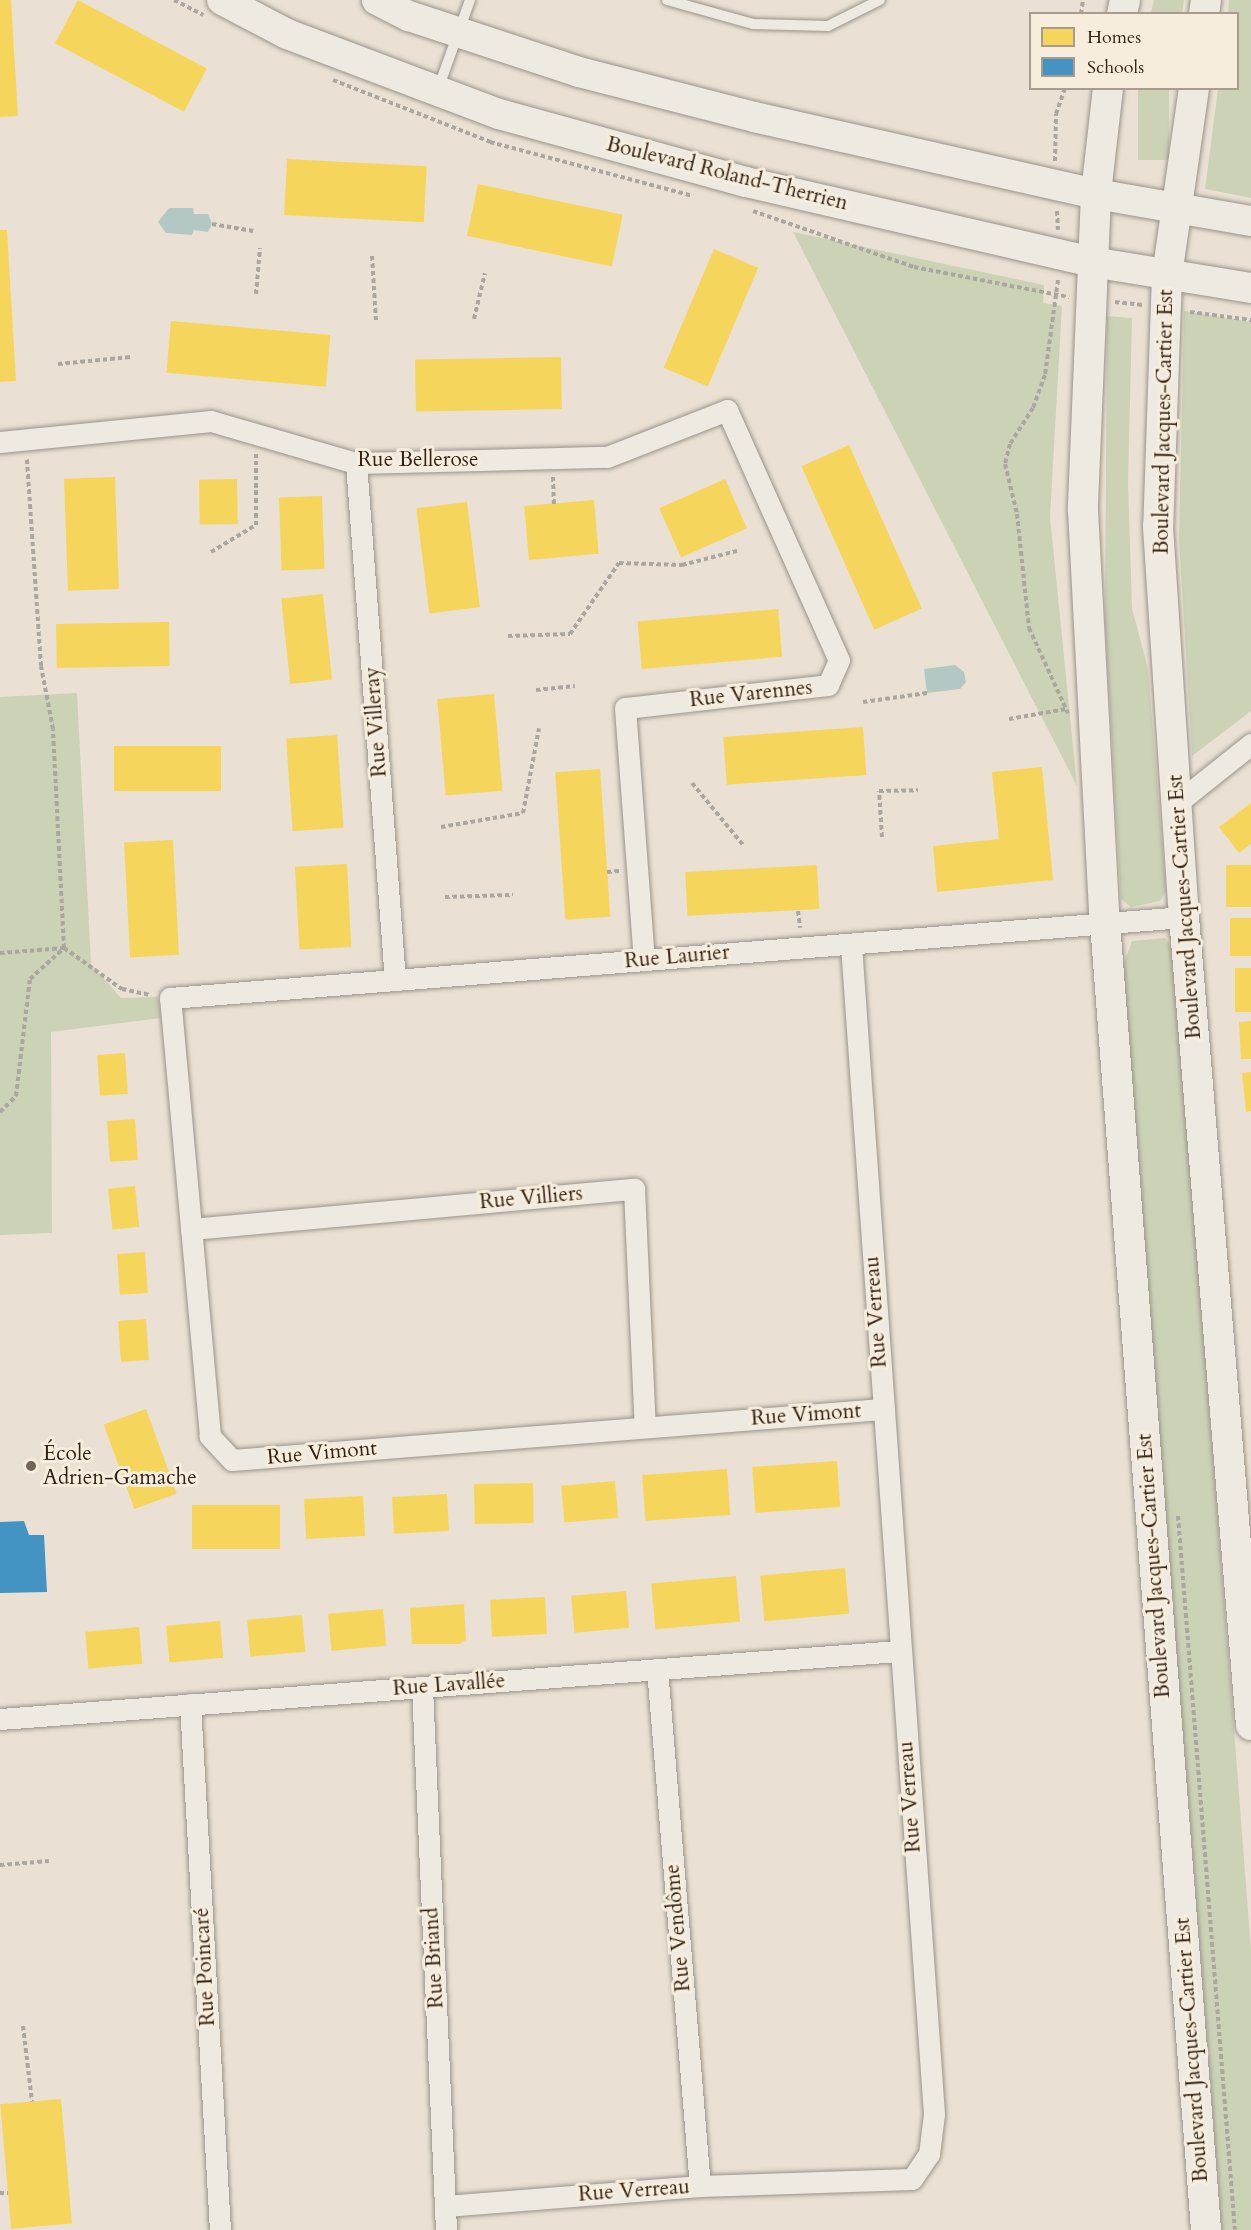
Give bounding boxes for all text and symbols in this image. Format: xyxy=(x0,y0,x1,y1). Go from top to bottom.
legend xyxy=(1029,12,1239,90)
text: Homes xyxy=(1087,25,1141,50)
text: Schools xyxy=(1087,55,1144,80)
street label: Boulevard Roland-Therrien xyxy=(604,132,850,216)
street label: Boulevard Jacques-Cartier Est xyxy=(1149,289,1179,555)
street label: Rue Bellerose xyxy=(358,447,478,473)
street label: Rue Villeray xyxy=(360,666,392,778)
street label: Rue Varennes xyxy=(688,675,814,713)
street label: Boulevard Jacques-Cartier Est xyxy=(1163,774,1207,1040)
street label: Rue Laurier xyxy=(623,940,731,974)
street label: Rue Villiers xyxy=(478,1181,584,1215)
street label: Rue Verreau xyxy=(860,1255,892,1369)
street label: Rue Vimont xyxy=(750,1399,862,1431)
street label: Boulevard Jacques-Cartier Est xyxy=(1132,1433,1176,1699)
street label: Rue Vimont xyxy=(266,1436,378,1470)
place label: École Adrien-Gamache xyxy=(43,1441,197,1491)
marker: École Adrien-Gamache xyxy=(24,1459,38,1473)
street label: Rue Lavallée xyxy=(392,1669,506,1701)
street label: Rue Verreau xyxy=(894,1740,926,1854)
street label: Rue Vendôme xyxy=(660,1863,696,1993)
street label: Rue Poincaré xyxy=(189,1907,221,2027)
street label: Rue Briand xyxy=(419,1907,449,2009)
street label: Boulevard Jacques-Cartier Est xyxy=(1170,1917,1214,2183)
street label: Rue Verreau xyxy=(577,2175,691,2207)

